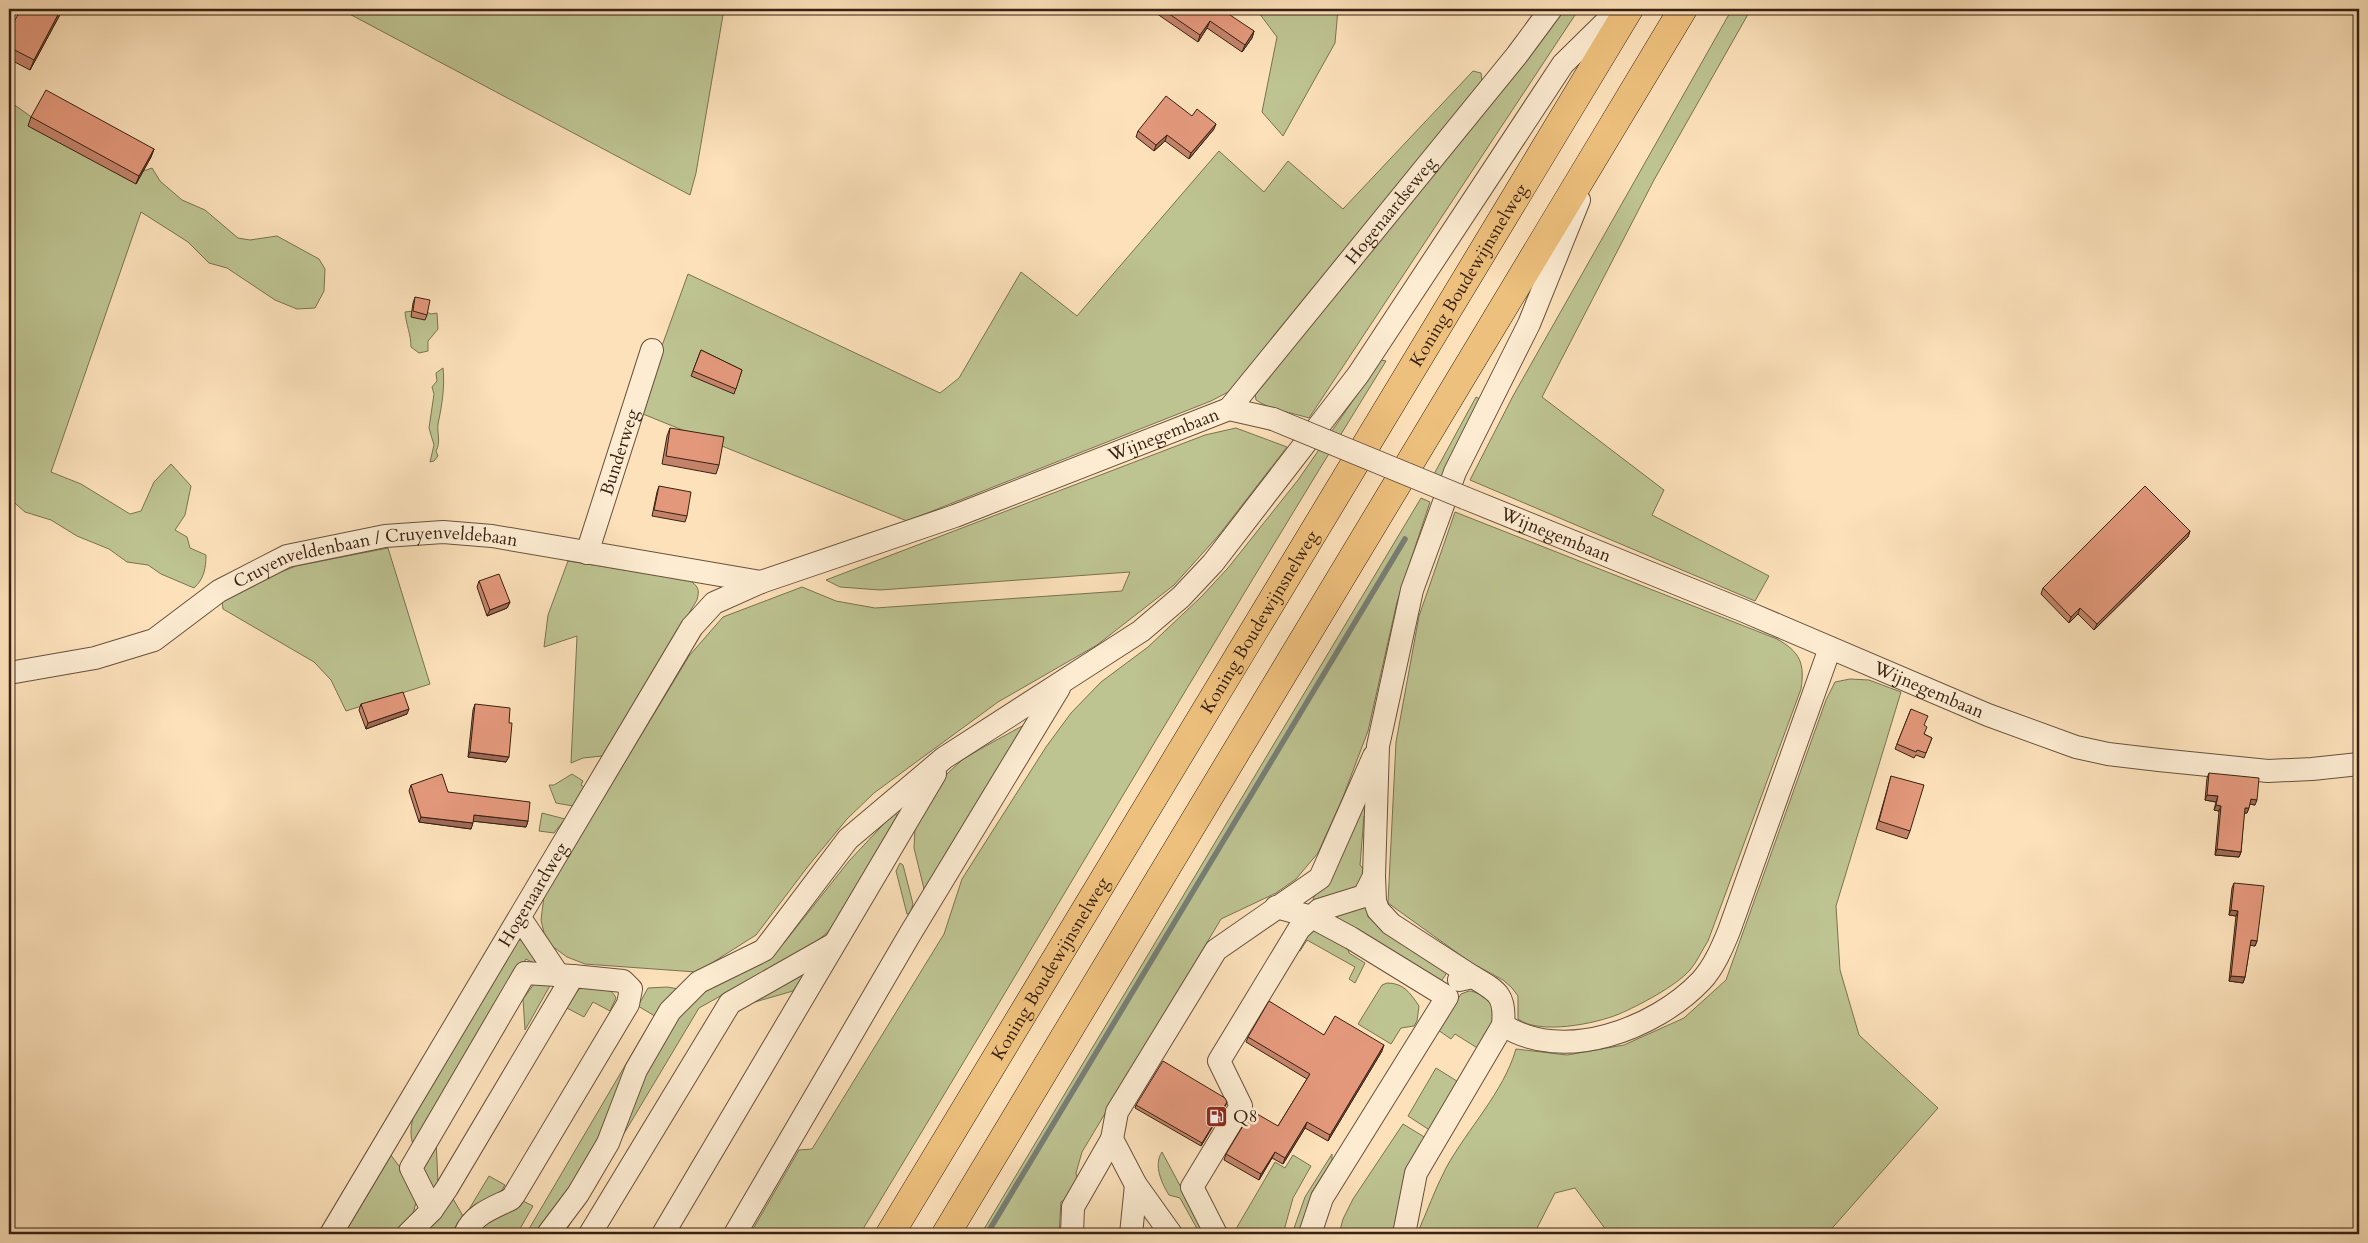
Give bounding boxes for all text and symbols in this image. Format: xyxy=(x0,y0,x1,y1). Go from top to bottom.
street label: Hogenaardseweg xyxy=(1339,151,1442,269)
street label: Koning Boudewijnsnelweg xyxy=(1404,178,1534,371)
street label: Wijnegembaan xyxy=(1103,401,1223,468)
street label: Bunderweg xyxy=(594,405,645,498)
street label: Wijnegembaan xyxy=(1496,501,1616,569)
street label: Cruyenveldenbaan / Cruyenveldebaan xyxy=(229,519,521,594)
street label: Koning Boudewijnsnelweg xyxy=(1194,525,1325,718)
street label: Wijnegembaan xyxy=(1869,655,1989,725)
street label: Hogenaardweg xyxy=(492,837,574,951)
street label: Koning Boudewijnsnelweg xyxy=(985,871,1115,1065)
fuel station icon: Q8 xyxy=(1205,1104,1229,1128)
place label: Q8 xyxy=(1233,1104,1258,1129)

